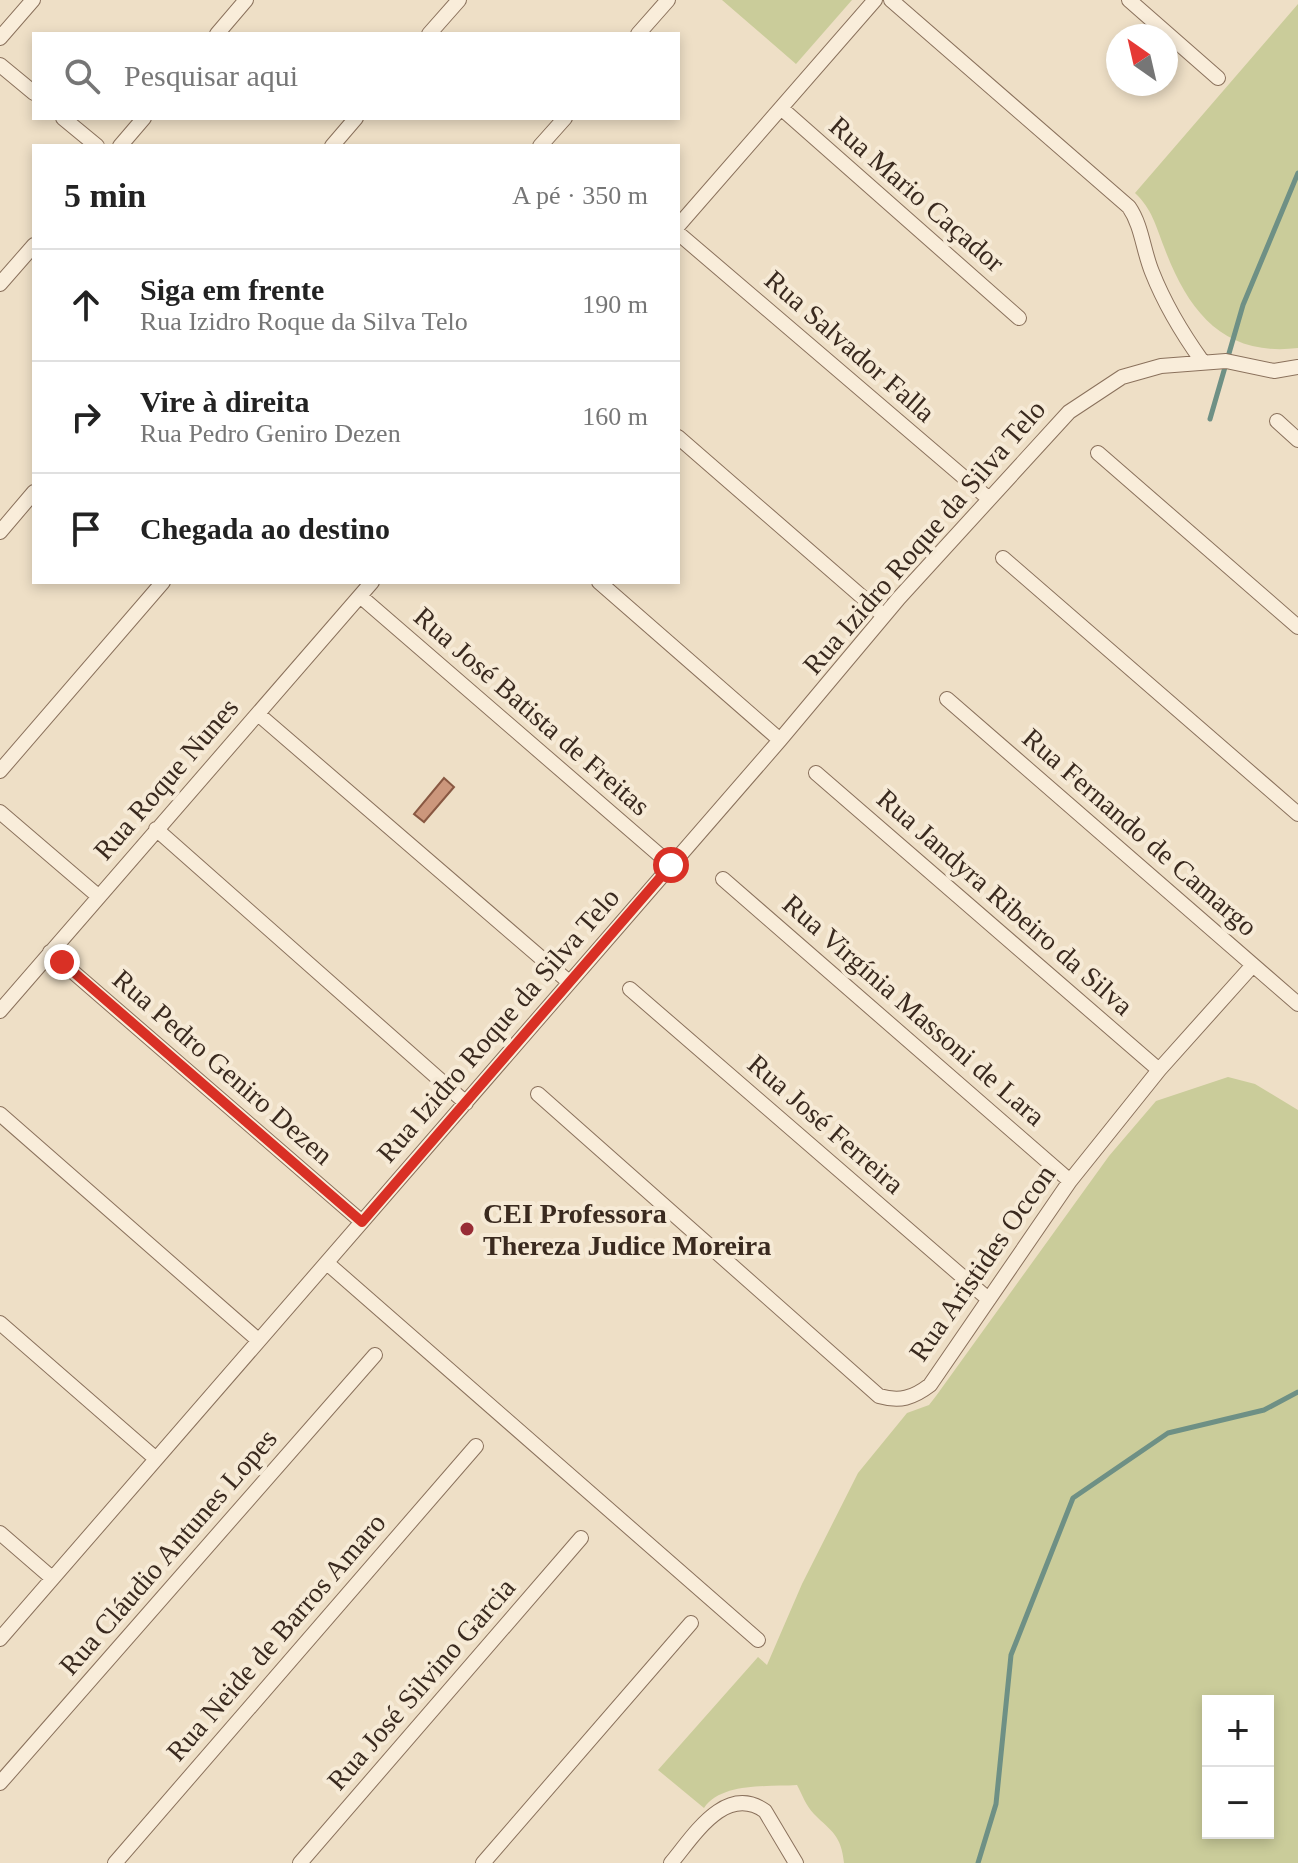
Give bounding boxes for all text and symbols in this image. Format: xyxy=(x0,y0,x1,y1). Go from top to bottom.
north arrow xyxy=(1106,24,1178,96)
search box xyxy=(32,32,680,120)
icon: search xyxy=(60,54,104,98)
text: Pesquisar aqui xyxy=(124,59,298,92)
street label: Rua Mario Caçador xyxy=(824,110,1011,279)
text: 5 min xyxy=(64,177,146,214)
text: A pé · 350 m xyxy=(512,181,648,210)
street label: Rua Salvador Falla xyxy=(759,264,942,428)
text: Siga em frente xyxy=(140,273,324,306)
icon: ahead xyxy=(64,283,108,327)
text: 190 m xyxy=(582,290,648,319)
text: Rua Izidro Roque da Silva Telo xyxy=(140,307,468,336)
text: Vire à direita xyxy=(140,385,309,418)
street label: Rua Izidro Roque da Silva Telo xyxy=(797,394,1051,680)
icon: right xyxy=(64,395,108,439)
text: 160 m xyxy=(582,402,648,431)
text: Rua Pedro Geniro Dezen xyxy=(140,419,401,448)
icon: arrive xyxy=(64,507,108,551)
text: Chegada ao destino xyxy=(140,512,390,545)
street label: Rua José Batista de Freitas xyxy=(408,600,656,822)
street label: Rua Roque Nunes xyxy=(87,692,245,866)
street label: Rua Fernando de Camargo xyxy=(1016,722,1264,942)
street label: Rua Jandyra Ribeiro da Silva xyxy=(871,783,1139,1022)
route start xyxy=(653,847,689,883)
street label: Rua Izidro Roque da Silva Telo xyxy=(371,882,625,1168)
street label: Rua Virgínia Massoni de Lara xyxy=(777,888,1052,1132)
route end xyxy=(44,944,80,980)
street label: Rua Pedro Geniro Dezen xyxy=(107,963,339,1171)
street label: Rua José Ferreira xyxy=(742,1048,911,1200)
street label: Rua Aristides Occon xyxy=(903,1159,1061,1367)
place label: CEI Professora Thereza Judice Moreira xyxy=(483,1198,771,1261)
marker: CEI Professora Thereza Judice Moreira xyxy=(458,1220,476,1238)
street label: Rua Cláudio Antunes Lopes xyxy=(53,1423,283,1681)
street label: Rua Neide de Barros Amaro xyxy=(160,1507,392,1767)
street label: Rua José Silvino Garcia xyxy=(321,1572,522,1796)
map controls xyxy=(1202,1695,1274,1839)
button: + xyxy=(1202,1695,1274,1767)
button: − xyxy=(1202,1767,1274,1839)

